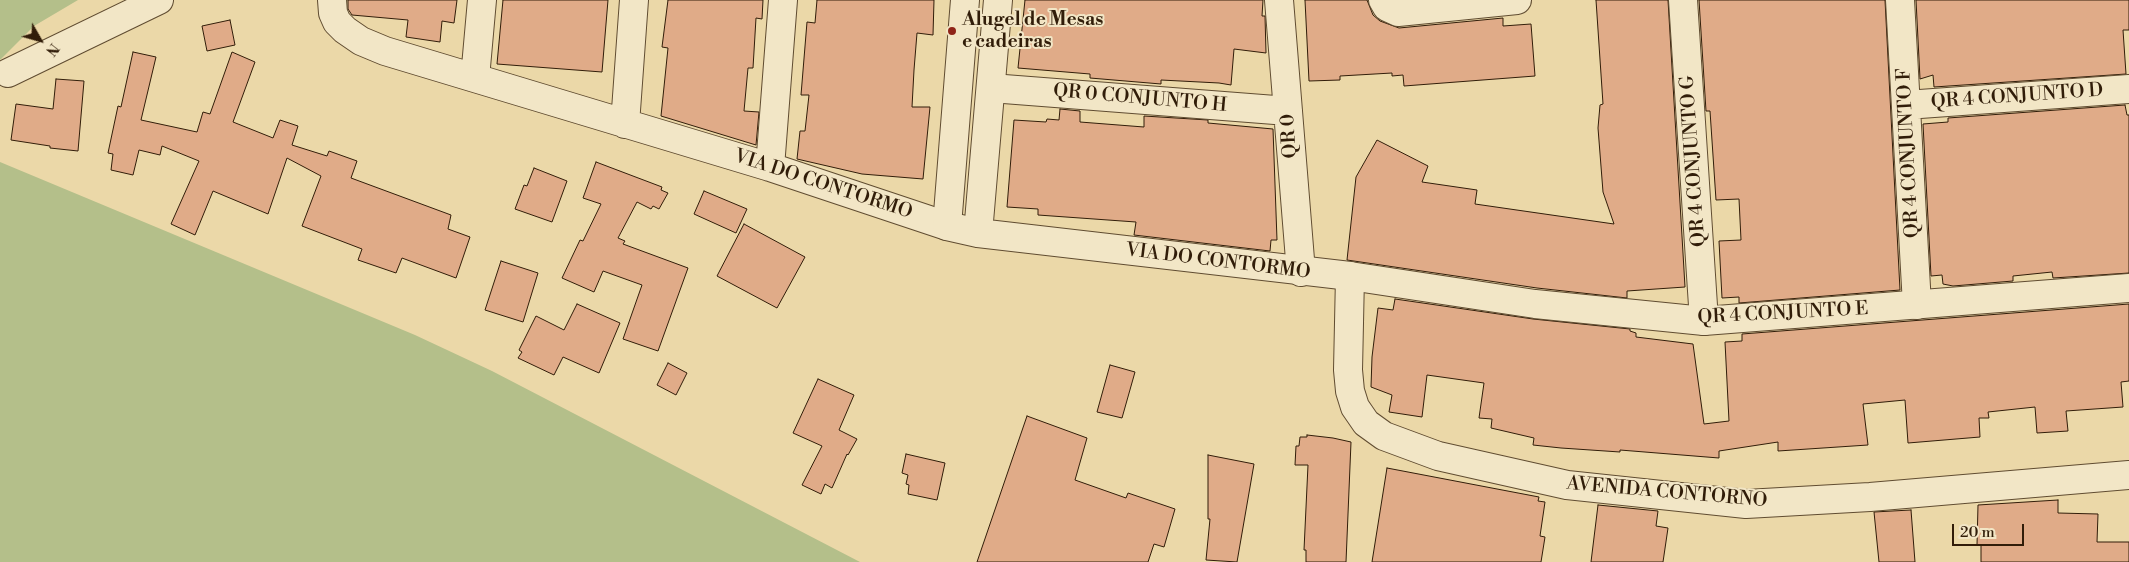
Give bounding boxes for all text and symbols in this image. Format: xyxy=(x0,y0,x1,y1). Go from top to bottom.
place label: Alugel de Mesas e cadeiras xyxy=(962,9,1103,53)
north arrow xyxy=(15,15,65,65)
marker: Alugel de Mesas e cadeiras xyxy=(946,25,958,37)
text: N xyxy=(41,39,62,59)
street label: QR 4 CONJUNTO F xyxy=(1893,67,1925,239)
street label: QR 4 CONJUNTO G xyxy=(1677,74,1711,248)
street label: QR 0 CONJUNTO H xyxy=(1052,80,1228,118)
street label: QR 4 CONJUNTO D xyxy=(1930,80,2104,114)
street label: QR 0 xyxy=(1277,113,1303,159)
street label: VIA DO CONTORMO xyxy=(731,145,915,225)
street label: VIA DO CONTORMO xyxy=(1124,239,1312,285)
street label: QR 4 CONJUNTO E xyxy=(1697,298,1869,330)
street label: AVENIDA CONTORNO xyxy=(1566,473,1768,513)
scale bar xyxy=(1954,514,2026,546)
text: 20 m xyxy=(1960,523,1995,542)

